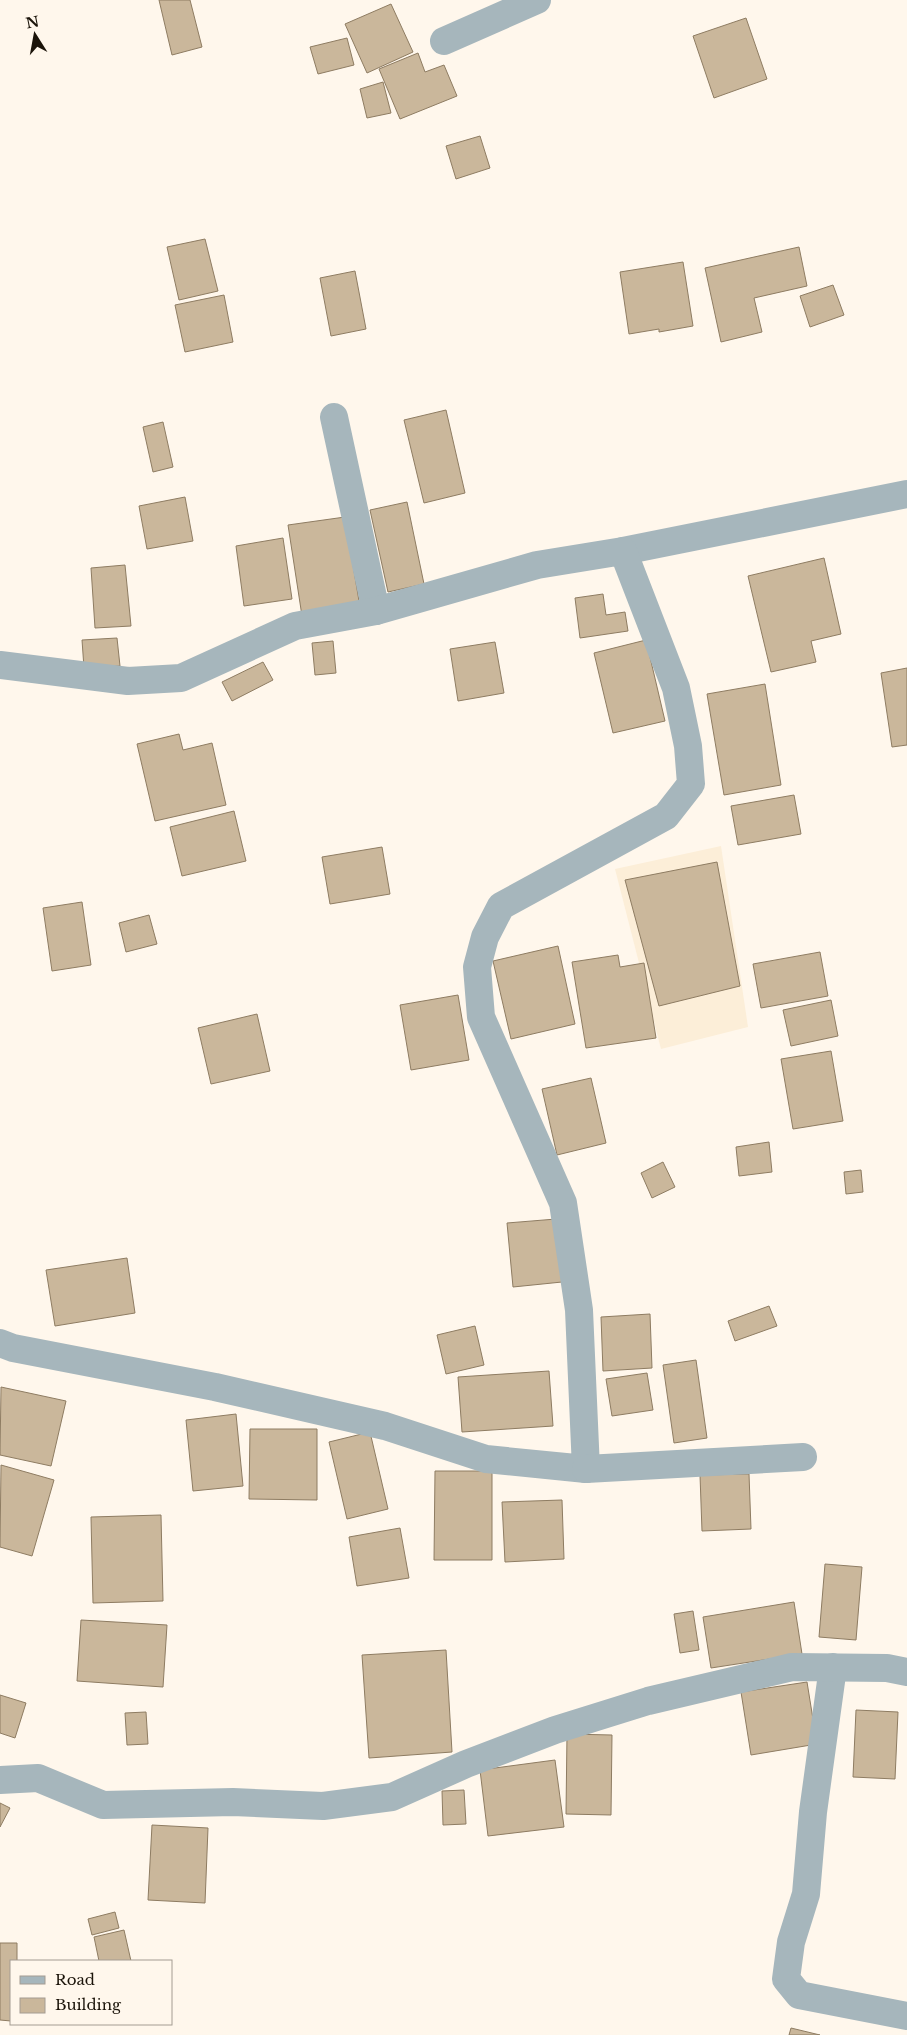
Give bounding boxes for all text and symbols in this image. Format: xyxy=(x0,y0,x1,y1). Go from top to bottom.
north arrow xyxy=(10,10,60,60)
text: N xyxy=(24,12,41,32)
legend xyxy=(10,1960,172,2025)
text: Road xyxy=(55,1970,95,1989)
text: Building xyxy=(55,1995,122,2014)

